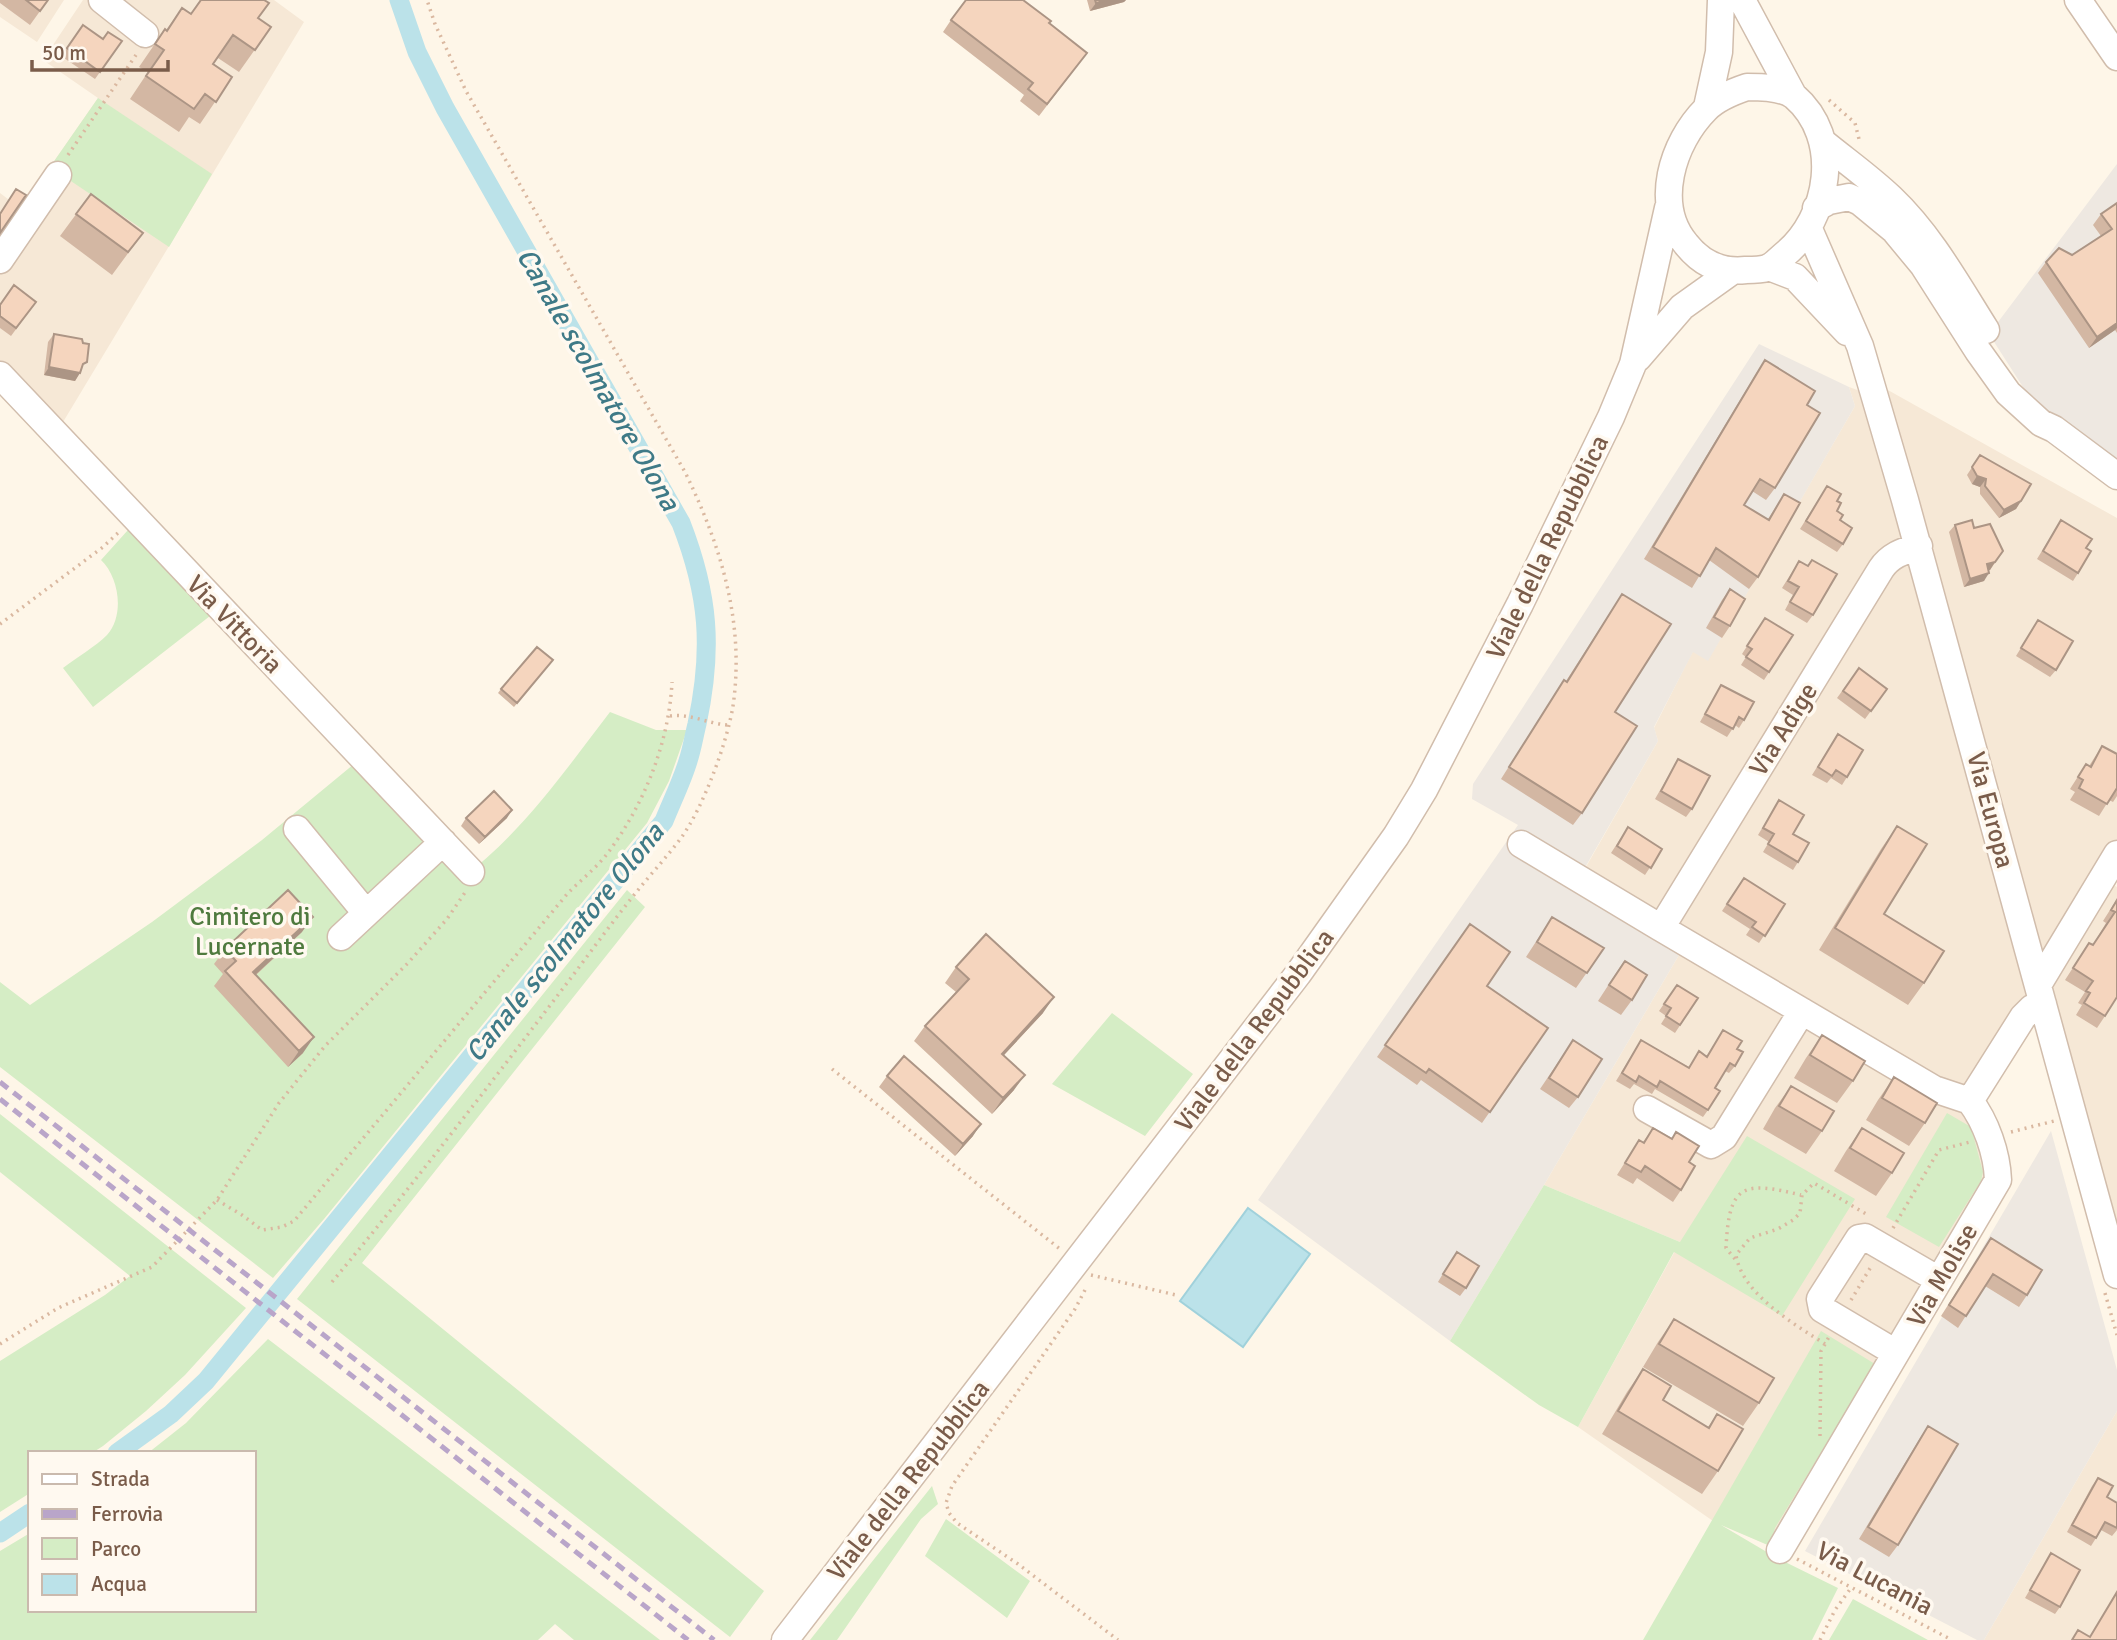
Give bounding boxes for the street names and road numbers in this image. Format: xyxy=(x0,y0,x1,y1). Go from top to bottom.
street label: Viale della Repubblica xyxy=(1480,430,1616,665)
street label: Via Vittoria xyxy=(180,569,289,681)
street label: Via Adige xyxy=(1743,677,1825,782)
street label: Via Europa xyxy=(1959,749,2021,872)
street label: Viale della Repubblica xyxy=(1168,923,1342,1138)
street label: Via Molise xyxy=(1900,1218,1985,1333)
street label: Viale della Repubblica xyxy=(821,1374,997,1587)
street label: Via Lucania xyxy=(1811,1535,1938,1623)

